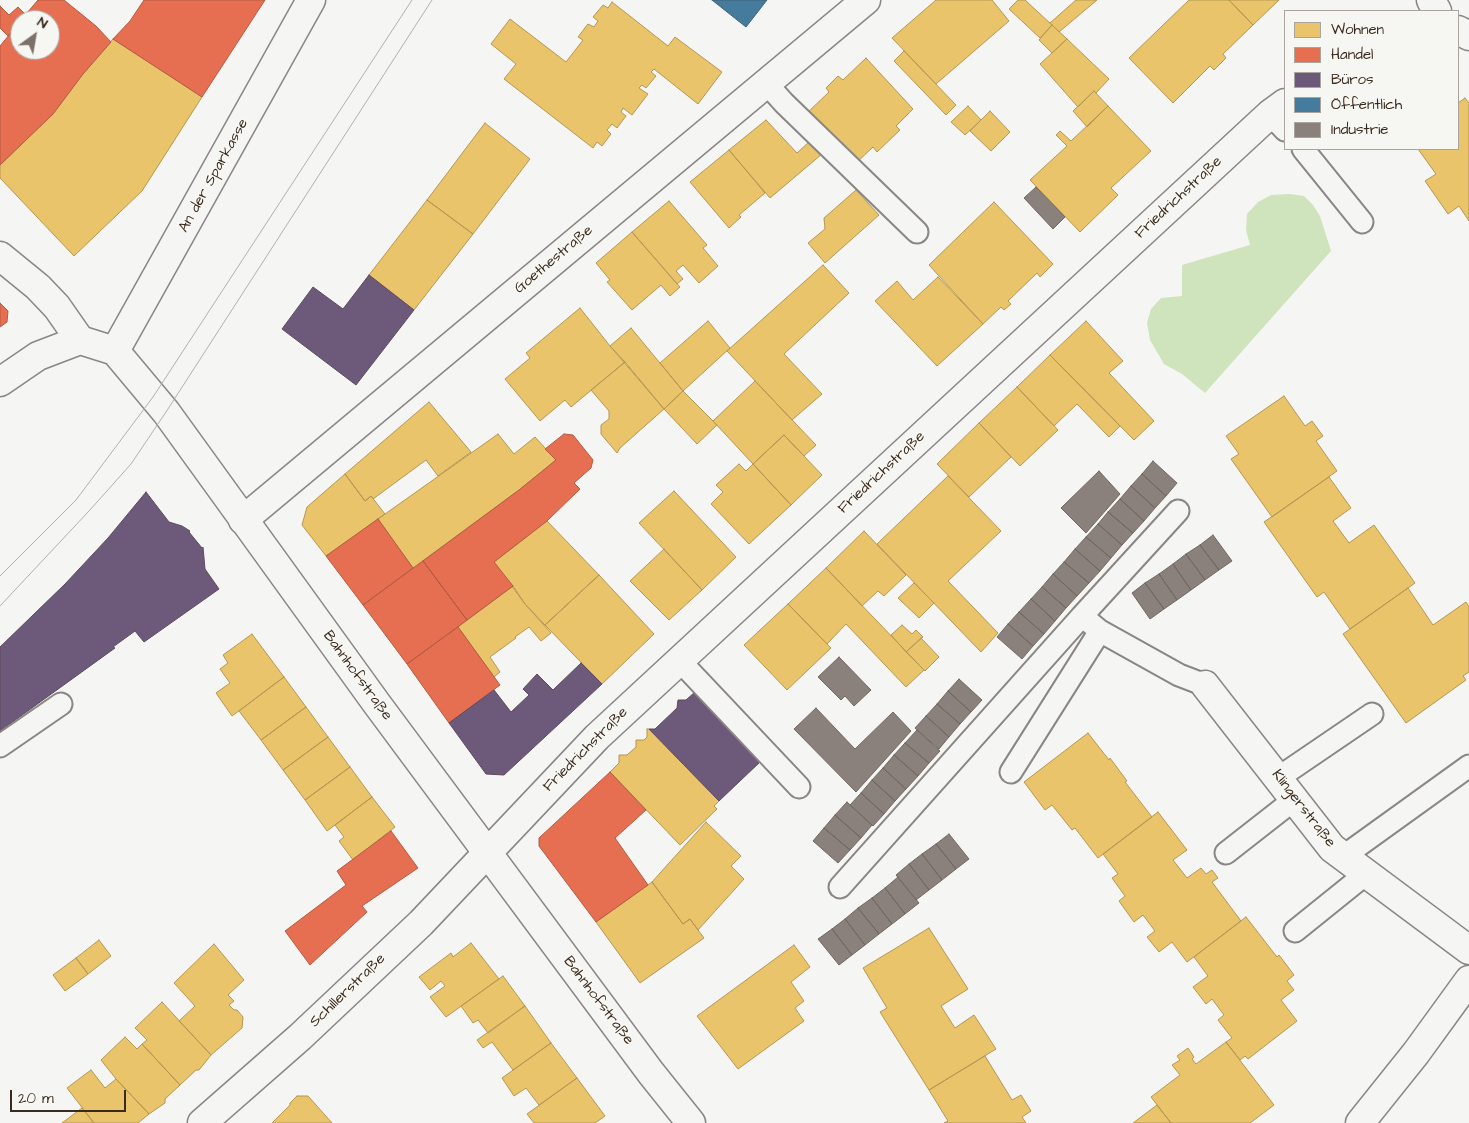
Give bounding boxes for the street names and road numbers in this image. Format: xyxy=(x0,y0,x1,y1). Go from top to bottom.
street label: An der Sparkasse xyxy=(175,116,253,236)
street label: Friedrichstraße xyxy=(1132,153,1226,243)
street label: Goethestraße xyxy=(511,222,597,298)
street label: Friedrichstraße xyxy=(835,428,929,518)
street label: Bahnhofstraße xyxy=(318,628,396,724)
street label: Friedrichstraße xyxy=(540,704,632,796)
street label: Klingerstraße xyxy=(1267,767,1339,851)
street label: Schillerstraße xyxy=(306,950,390,1032)
street label: Bahnhofstraße xyxy=(559,953,637,1049)

